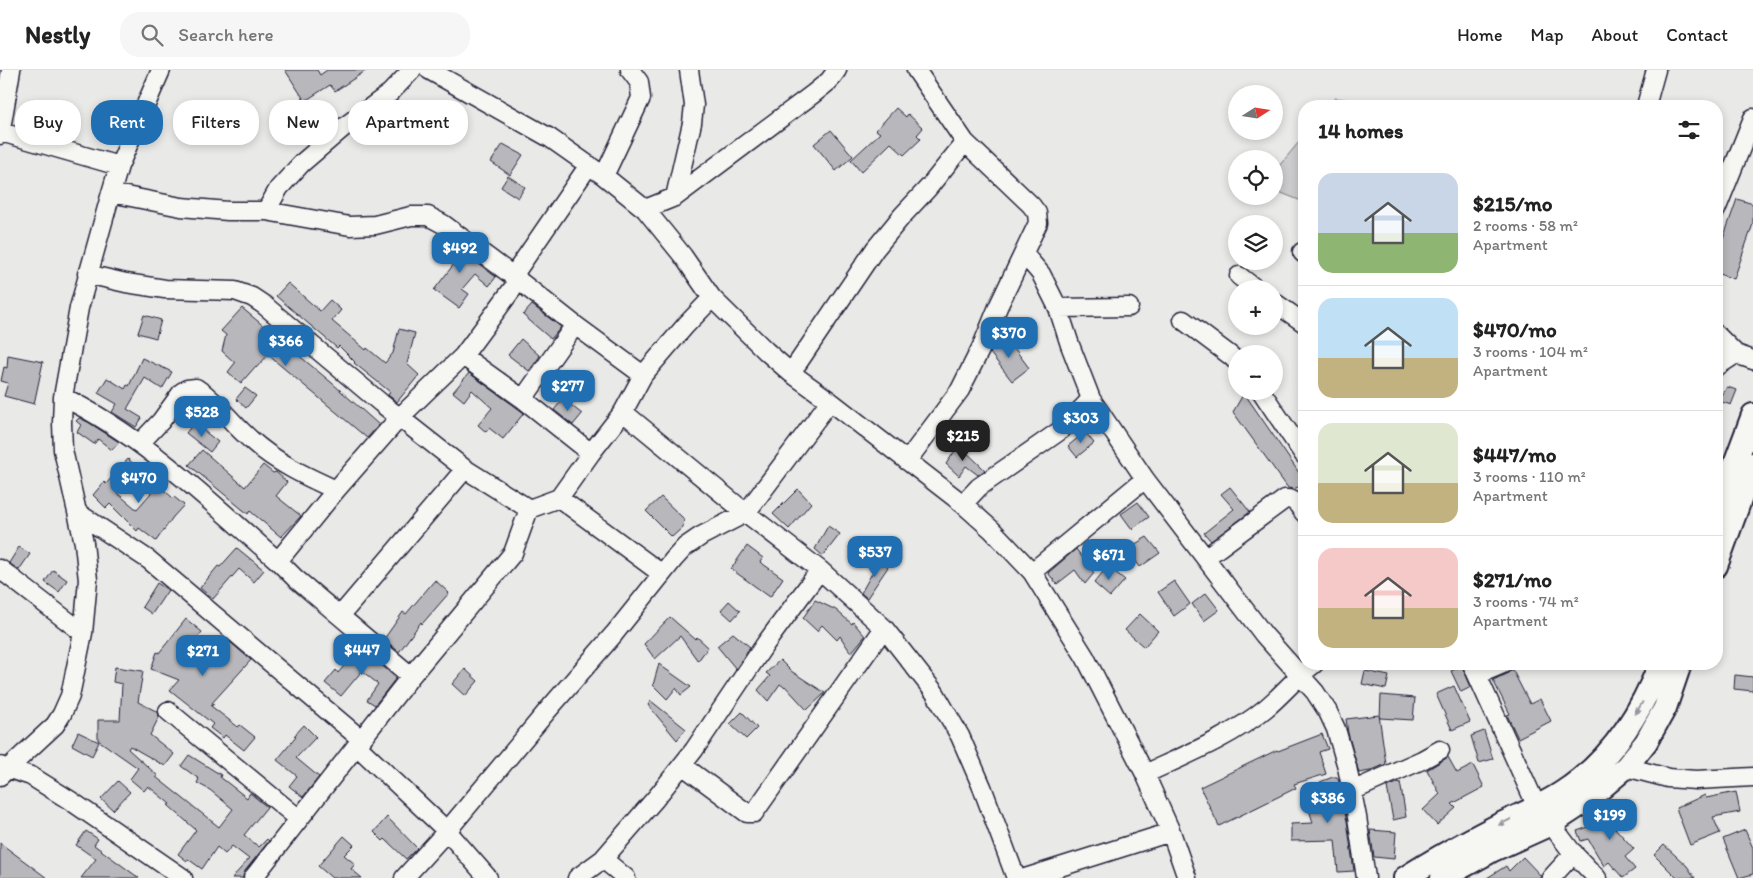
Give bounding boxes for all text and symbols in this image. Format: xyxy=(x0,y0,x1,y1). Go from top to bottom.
search box xyxy=(120,12,470,57)
text: Nestly xyxy=(25,20,90,49)
icon: search xyxy=(138,21,166,49)
text: Search here xyxy=(178,23,274,46)
text: Home xyxy=(1457,24,1503,46)
text: Map xyxy=(1531,24,1564,46)
text: About xyxy=(1592,24,1638,46)
text: Contact xyxy=(1666,24,1728,46)
north arrow xyxy=(1228,85,1282,140)
map controls xyxy=(1228,85,1283,400)
chip: Buy xyxy=(15,100,81,145)
chip: Rent xyxy=(91,100,163,145)
chip: Filters xyxy=(173,100,259,145)
chip: New xyxy=(269,100,338,145)
chip: Apartment xyxy=(348,100,468,145)
icon: filters xyxy=(1675,116,1703,144)
text: 14 homes xyxy=(1318,118,1403,143)
button: locate xyxy=(1228,150,1283,205)
text: $215/mo xyxy=(1473,191,1553,216)
icon: home xyxy=(1358,193,1418,253)
button: layers xyxy=(1228,215,1283,270)
text: 2 rooms · 58 m² xyxy=(1473,216,1578,235)
pin: $492 xyxy=(430,232,490,274)
text: Apartment xyxy=(1473,235,1548,254)
text: $492 xyxy=(443,238,477,257)
button: + xyxy=(1228,280,1283,335)
pin: $370 xyxy=(979,316,1039,359)
text: $470/mo xyxy=(1473,317,1557,342)
icon: home xyxy=(1358,318,1418,378)
text: $370 xyxy=(992,323,1026,342)
pin: $366 xyxy=(256,324,316,367)
text: $366 xyxy=(269,331,303,350)
text: 3 rooms · 104 m² xyxy=(1473,342,1588,361)
button: − xyxy=(1228,345,1283,400)
text: Apartment xyxy=(1473,361,1548,380)
pin: $277 xyxy=(538,370,598,412)
text: $277 xyxy=(552,376,584,395)
pin: $528 xyxy=(172,396,232,438)
text: $528 xyxy=(185,402,219,421)
pin: $303 xyxy=(1051,402,1111,444)
text: $303 xyxy=(1063,408,1099,427)
pin: $215 xyxy=(933,420,993,462)
text: $215 xyxy=(947,426,979,445)
text: $447/mo xyxy=(1473,442,1556,467)
icon: home xyxy=(1358,443,1418,503)
pin: $470 xyxy=(109,462,169,504)
text: 3 rooms · 110 m² xyxy=(1473,467,1586,486)
text: $470 xyxy=(121,468,157,487)
text: Apartment xyxy=(1473,486,1548,505)
pin: $537 xyxy=(845,536,905,578)
pin: $671 xyxy=(1079,538,1139,581)
text: $537 xyxy=(858,542,892,561)
text: $671 xyxy=(1093,545,1125,564)
text: $271/mo xyxy=(1473,567,1552,592)
icon: home xyxy=(1358,568,1418,628)
text: 3 rooms · 74 m² xyxy=(1473,592,1579,611)
text: Apartment xyxy=(1473,611,1548,630)
pin: $271 xyxy=(173,634,233,677)
pin: $447 xyxy=(332,634,392,676)
text: $447 xyxy=(344,640,380,659)
text: $271 xyxy=(187,641,219,660)
one-way arrow xyxy=(1635,701,1644,715)
pin: $386 xyxy=(1298,782,1358,824)
text: $386 xyxy=(1311,788,1345,807)
pin: $199 xyxy=(1580,798,1640,841)
text: $199 xyxy=(1594,805,1626,824)
one-way arrow xyxy=(1498,819,1512,827)

